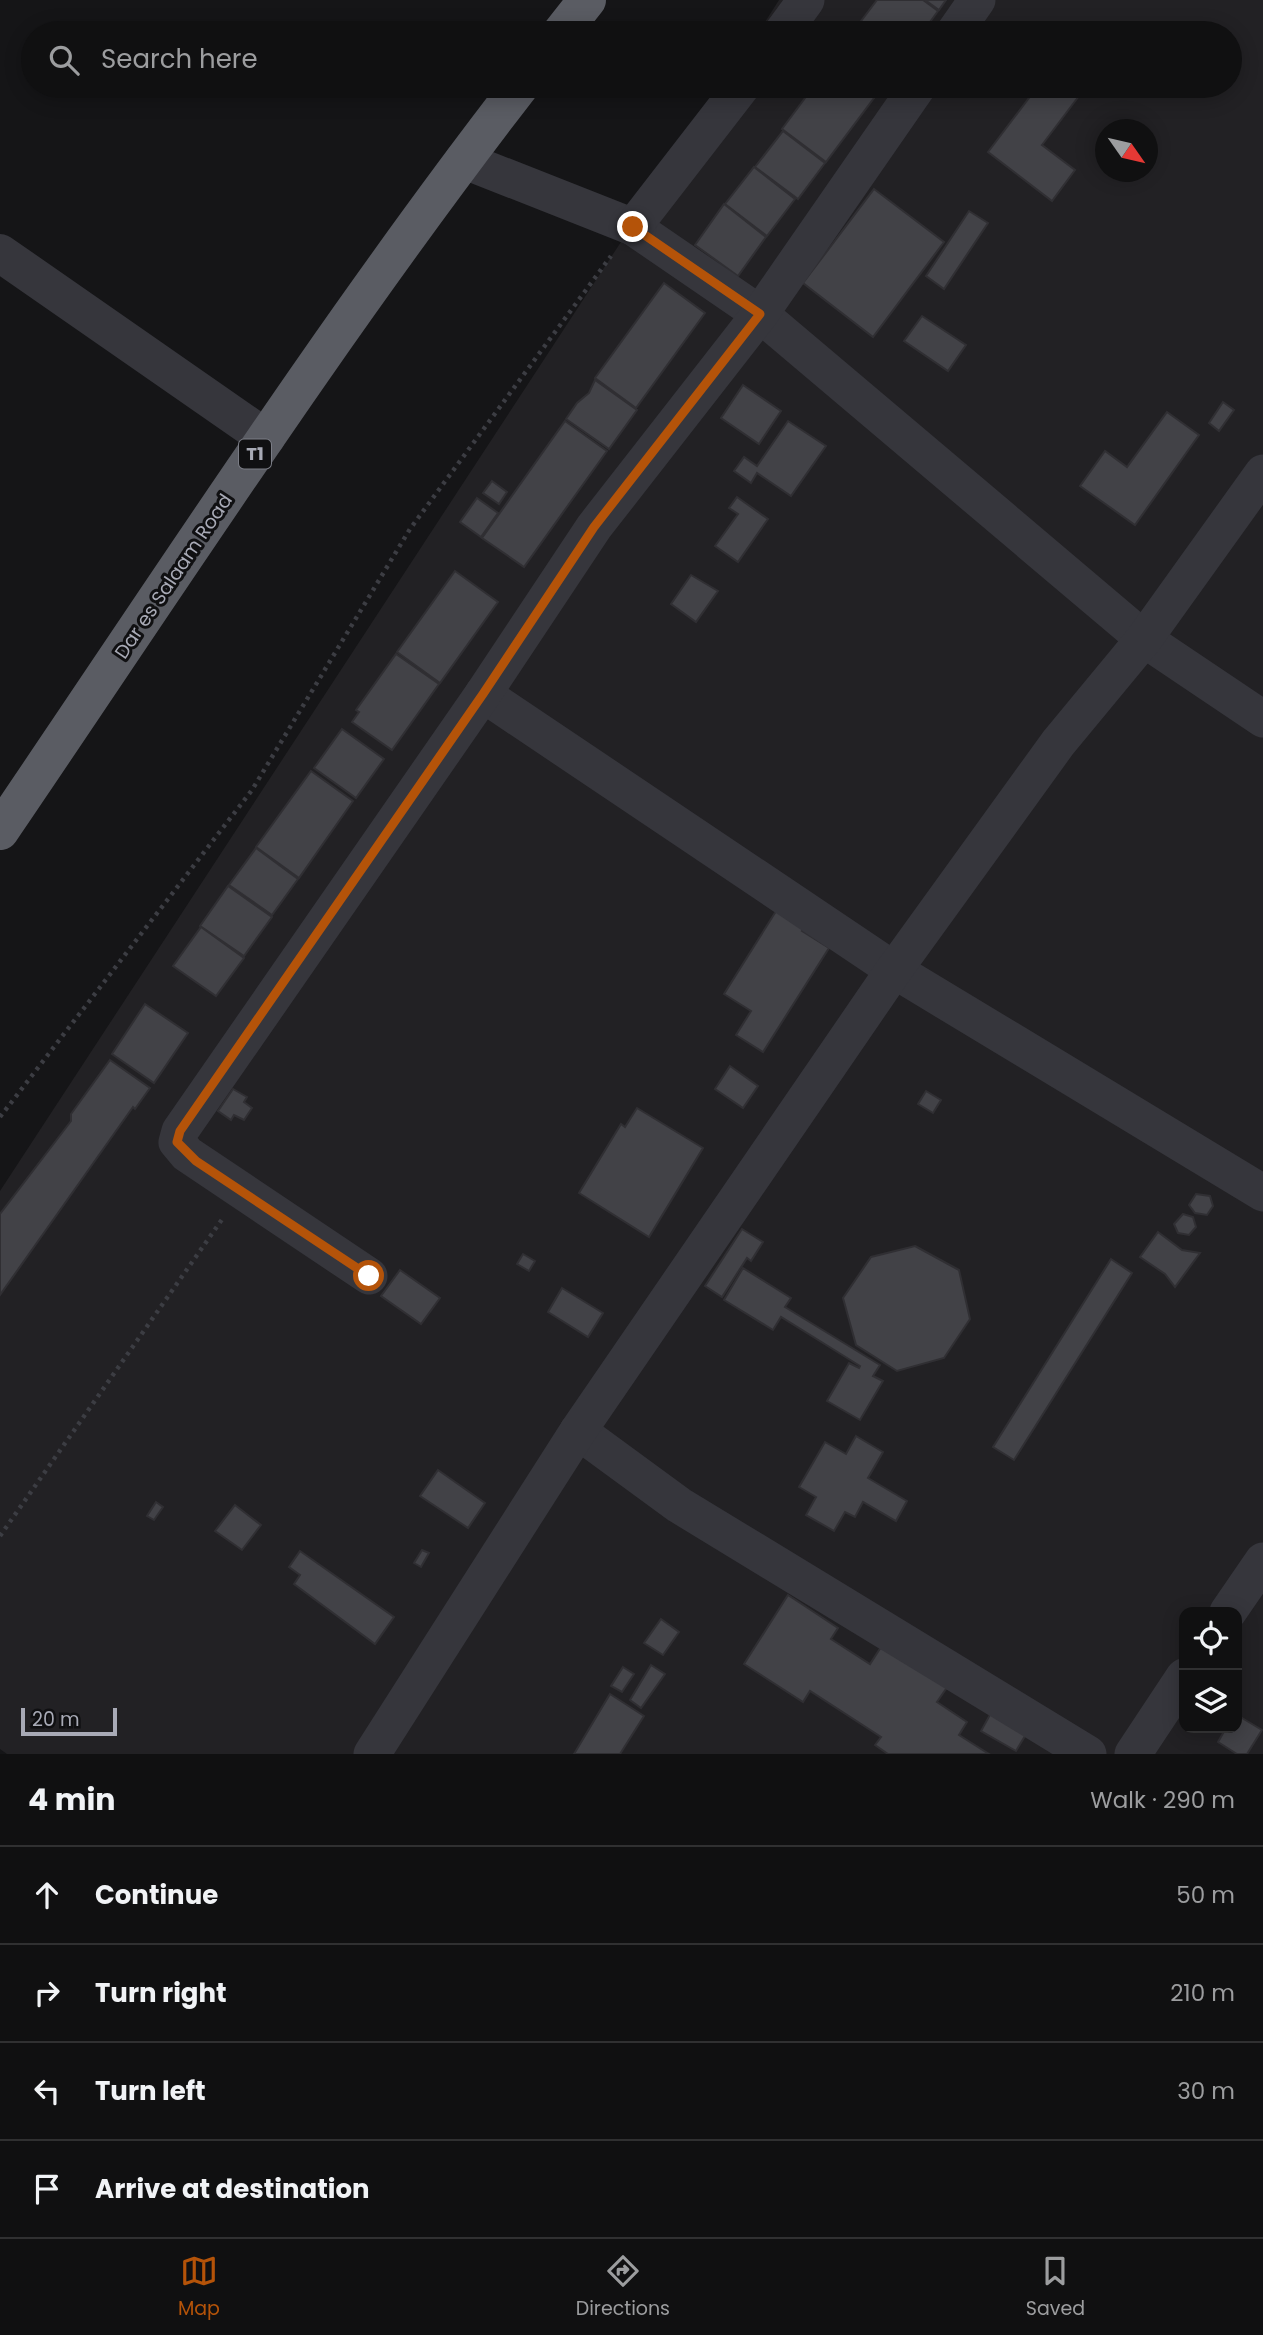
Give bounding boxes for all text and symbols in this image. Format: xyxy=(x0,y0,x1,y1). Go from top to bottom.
search box xyxy=(21,21,1242,98)
icon: search xyxy=(45,41,83,79)
text: Search here xyxy=(101,41,258,77)
north arrow xyxy=(1095,119,1158,182)
route end xyxy=(617,211,648,242)
road number: T1 xyxy=(239,440,271,468)
street label: Dar es Salaam Road xyxy=(108,488,239,664)
route start xyxy=(353,1260,384,1291)
map controls xyxy=(1179,1607,1242,1733)
button: locate xyxy=(1179,1607,1242,1670)
button: layers xyxy=(1179,1670,1242,1733)
scale bar xyxy=(21,1705,117,1737)
text: 20 m xyxy=(32,1706,80,1733)
text: 4 min xyxy=(28,1778,116,1821)
text: Walk · 290 m xyxy=(1090,1784,1235,1816)
icon: ahead xyxy=(28,1876,66,1914)
text: Continue xyxy=(95,1877,218,1913)
text: 50 m xyxy=(1176,1879,1235,1911)
icon: right xyxy=(28,1974,66,2012)
text: Turn right xyxy=(95,1975,227,2011)
text: 210 m xyxy=(1170,1977,1235,2009)
icon: left xyxy=(28,2072,66,2110)
text: Turn left xyxy=(95,2073,206,2109)
text: 30 m xyxy=(1177,2075,1235,2107)
icon: arrive xyxy=(28,2170,66,2208)
text: Arrive at destination xyxy=(95,2171,370,2207)
tab: Map xyxy=(178,2252,220,2323)
tab: Directions xyxy=(576,2252,670,2323)
tab: Saved xyxy=(1026,2252,1085,2323)

